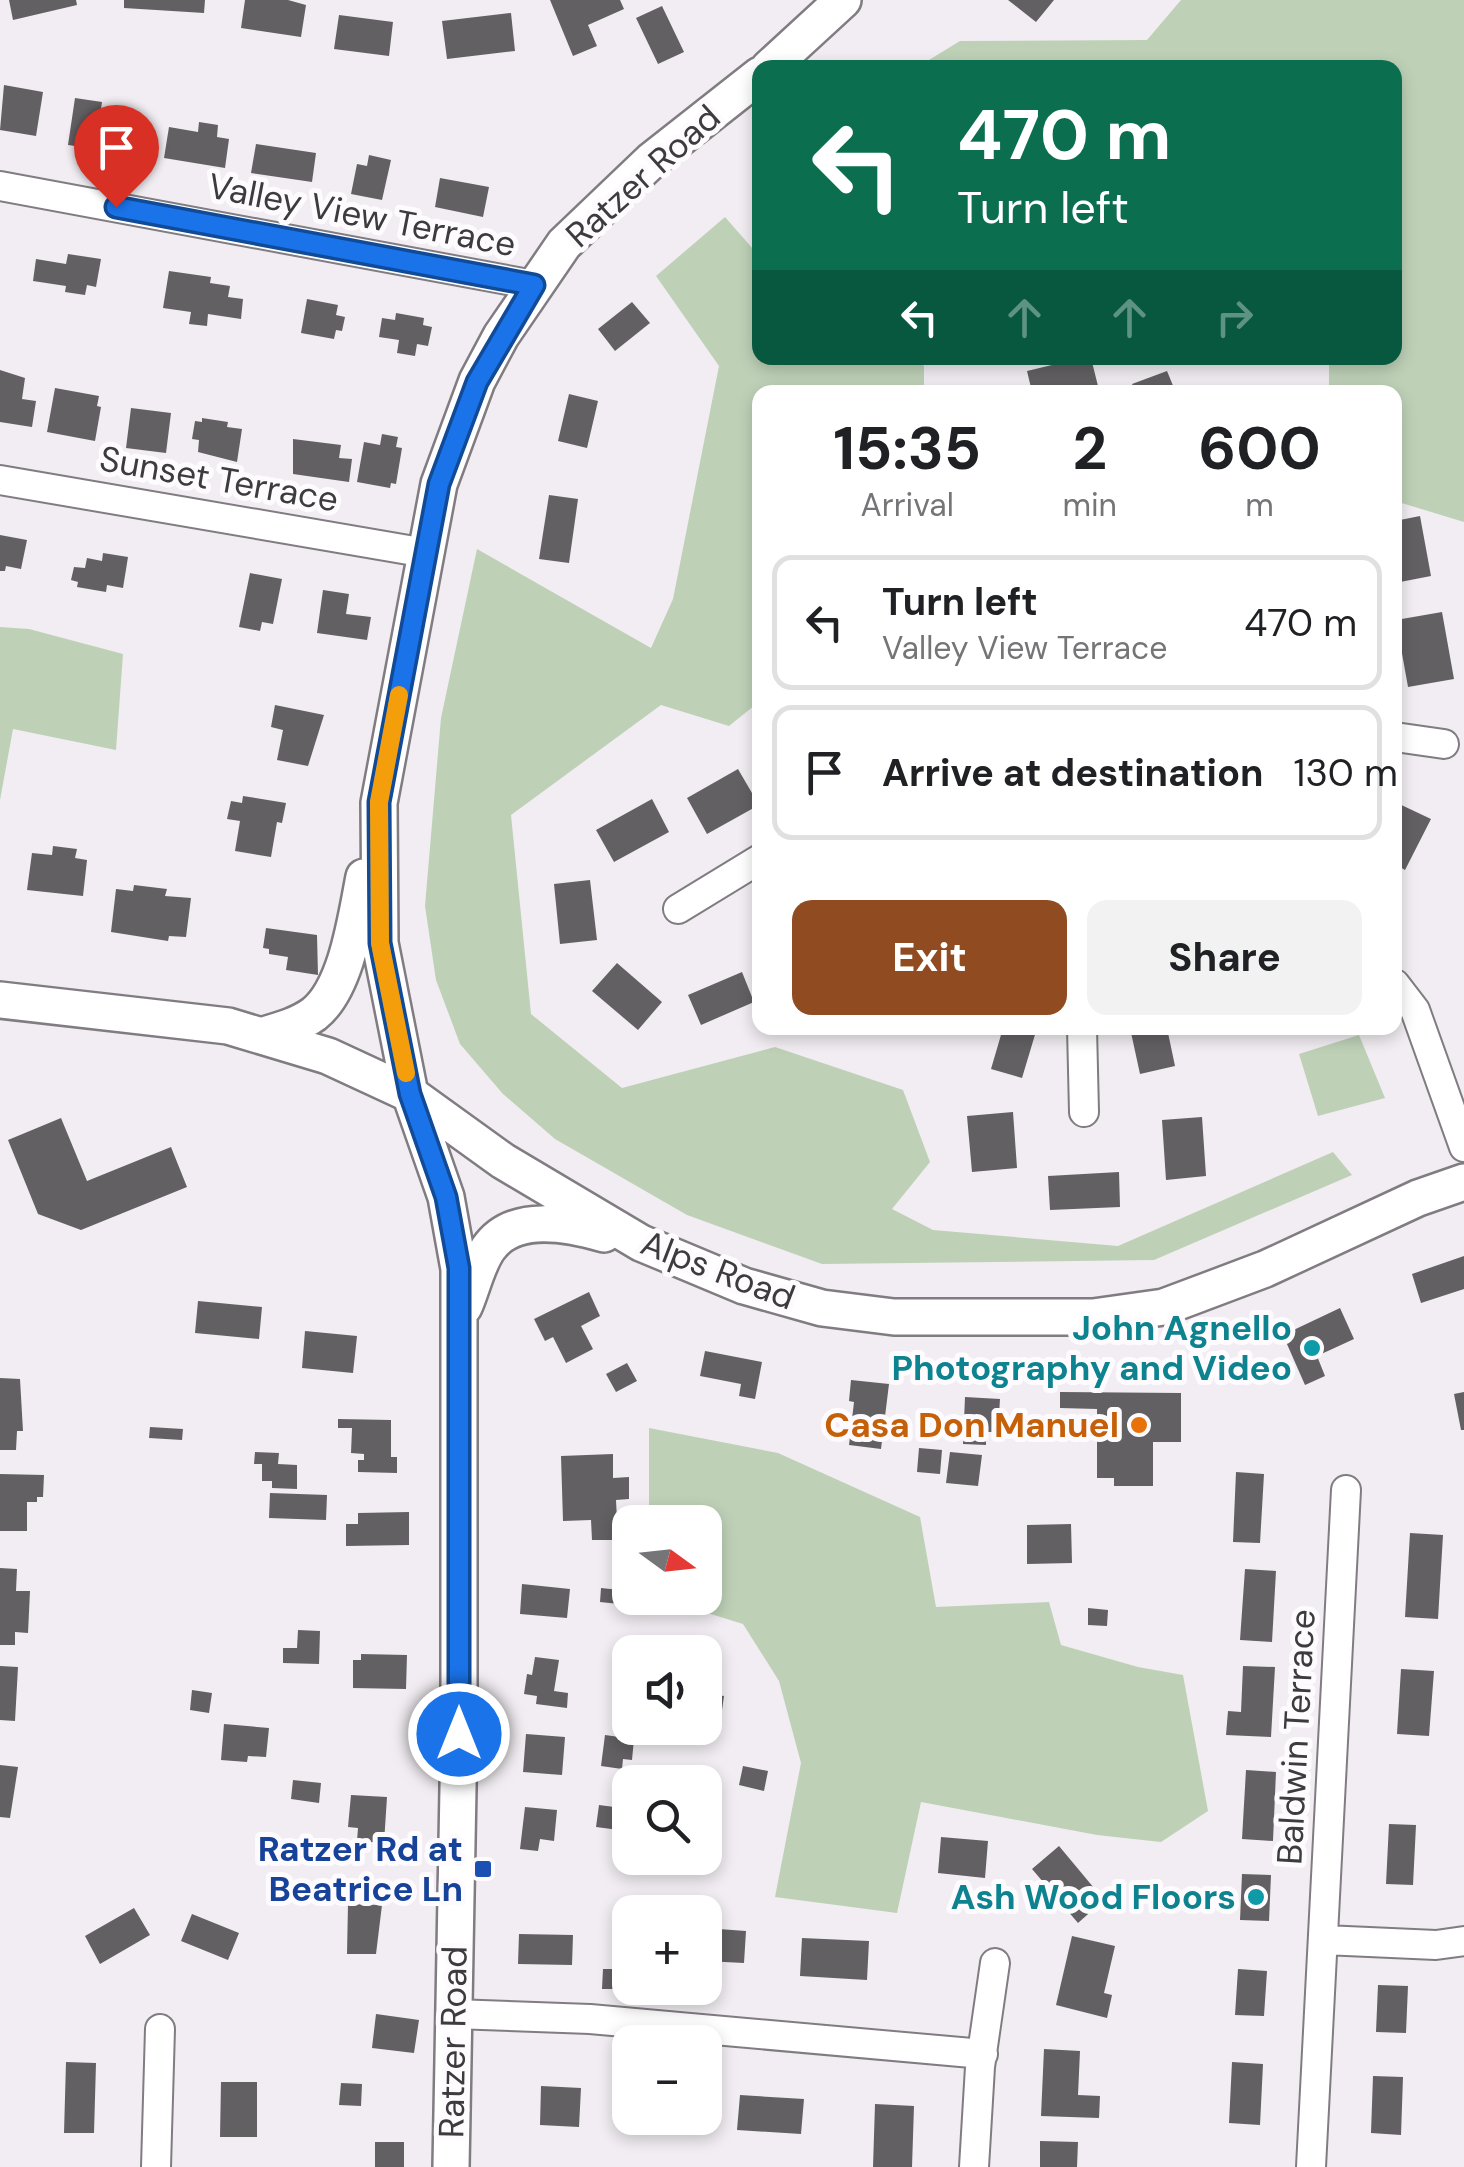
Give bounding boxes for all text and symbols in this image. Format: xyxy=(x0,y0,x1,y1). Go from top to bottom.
text: 470 m xyxy=(957,90,1171,181)
street label: Ratzer Road xyxy=(556,95,730,257)
icon: left xyxy=(792,100,922,230)
pin xyxy=(74,105,159,208)
icon: arrive xyxy=(89,120,144,175)
street label: Valley View Terrace xyxy=(204,163,520,267)
text: Turn left xyxy=(957,178,1129,237)
icon: left xyxy=(892,290,947,345)
icon: ahead xyxy=(997,290,1052,345)
icon: ahead xyxy=(1102,290,1157,345)
icon: right xyxy=(1207,290,1262,345)
text: 15:35 xyxy=(833,409,981,488)
text: 2 xyxy=(1072,409,1107,488)
text: 600 xyxy=(1198,409,1321,488)
street label: Sunset Terrace xyxy=(96,435,342,523)
text: Arrival xyxy=(861,484,954,526)
text: min xyxy=(1062,484,1117,526)
text: m xyxy=(1245,484,1274,526)
text: Turn left xyxy=(882,577,1038,627)
icon: left xyxy=(797,595,852,650)
text: 470 m xyxy=(1244,598,1357,648)
text: Valley View Terrace xyxy=(882,627,1168,669)
icon: arrive xyxy=(797,745,852,800)
text: Arrive at destination xyxy=(882,748,1264,798)
text: 130 m xyxy=(1294,748,1398,798)
button: Exit xyxy=(792,900,1067,1015)
button: Share xyxy=(1087,900,1362,1015)
street label: Alps Road xyxy=(634,1220,802,1320)
place label: John Agnello Photography and Video xyxy=(891,1305,1292,1391)
marker: John Agnello Photography and Video xyxy=(1301,1337,1323,1359)
place label: Casa Don Manuel xyxy=(824,1402,1119,1448)
marker: Casa Don Manuel xyxy=(1128,1414,1150,1436)
north arrow xyxy=(612,1505,722,1615)
map controls xyxy=(612,1505,722,2135)
street label: Baldwin Terrace xyxy=(1266,1608,1326,1866)
button: sound xyxy=(612,1635,722,1745)
position arrow xyxy=(407,1682,511,1786)
button: search xyxy=(612,1765,722,1875)
place label: Ratzer Rd at Beatrice Ln xyxy=(258,1826,463,1912)
marker: Ratzer Rd at Beatrice Ln xyxy=(472,1858,494,1880)
place label: Ash Wood Floors xyxy=(951,1874,1236,1920)
marker: Ash Wood Floors xyxy=(1245,1886,1267,1908)
button: + xyxy=(612,1895,722,2005)
street label: Ratzer Road xyxy=(428,1945,478,2139)
button: − xyxy=(612,2025,722,2135)

